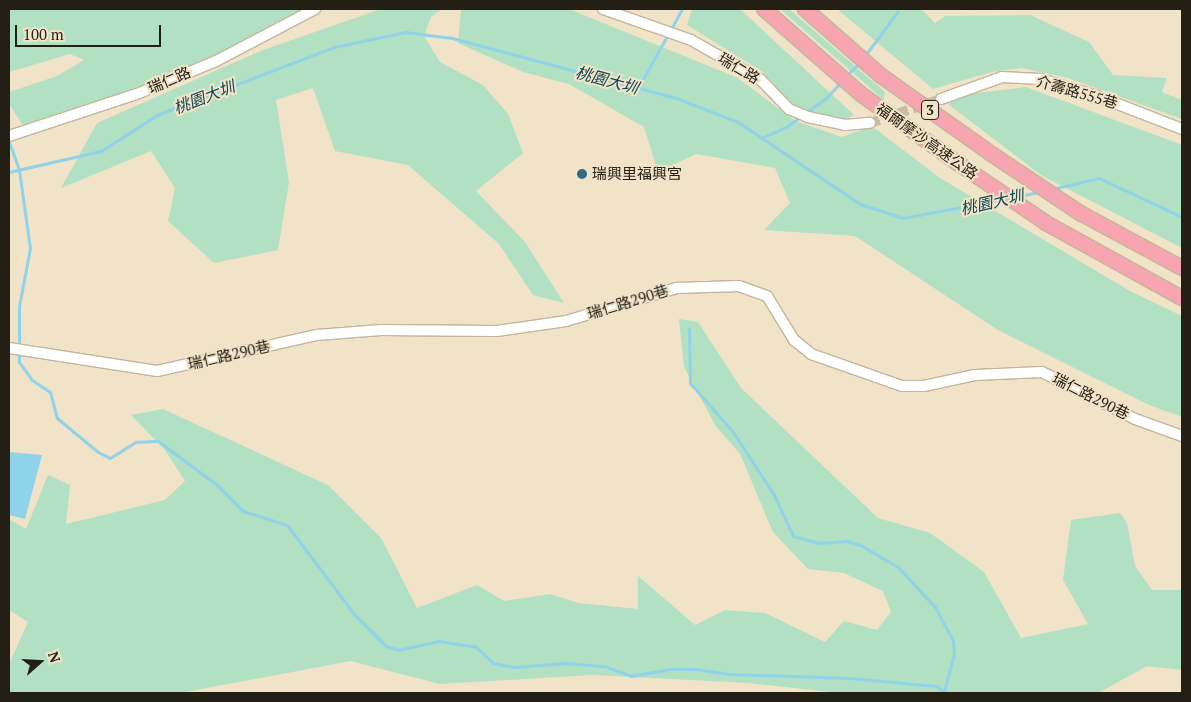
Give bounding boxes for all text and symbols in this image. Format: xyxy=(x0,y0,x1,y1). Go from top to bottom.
scale bar xyxy=(18,15,164,47)
text: 100 m xyxy=(23,24,64,44)
street label: 瑞仁路 xyxy=(715,49,763,87)
water label: 桃園大圳 xyxy=(574,62,640,98)
street label: 瑞仁路 xyxy=(145,63,193,97)
street label: 介壽路555巷 xyxy=(1034,72,1120,112)
water label: 桃園大圳 xyxy=(171,77,237,117)
road number: 3 xyxy=(920,98,940,122)
street label: 福爾摩沙高速公路 xyxy=(873,99,981,183)
place label: 瑞興里福興宮 xyxy=(592,165,682,183)
marker: 瑞興里福興宮 xyxy=(576,168,588,180)
water label: 桃園大圳 xyxy=(959,185,1025,219)
street label: 瑞仁路290巷 xyxy=(585,281,671,323)
street label: 瑞仁路290巷 xyxy=(186,337,272,373)
street label: 瑞仁路290巷 xyxy=(1049,369,1133,423)
north arrow xyxy=(15,637,65,687)
text: N xyxy=(44,649,65,665)

